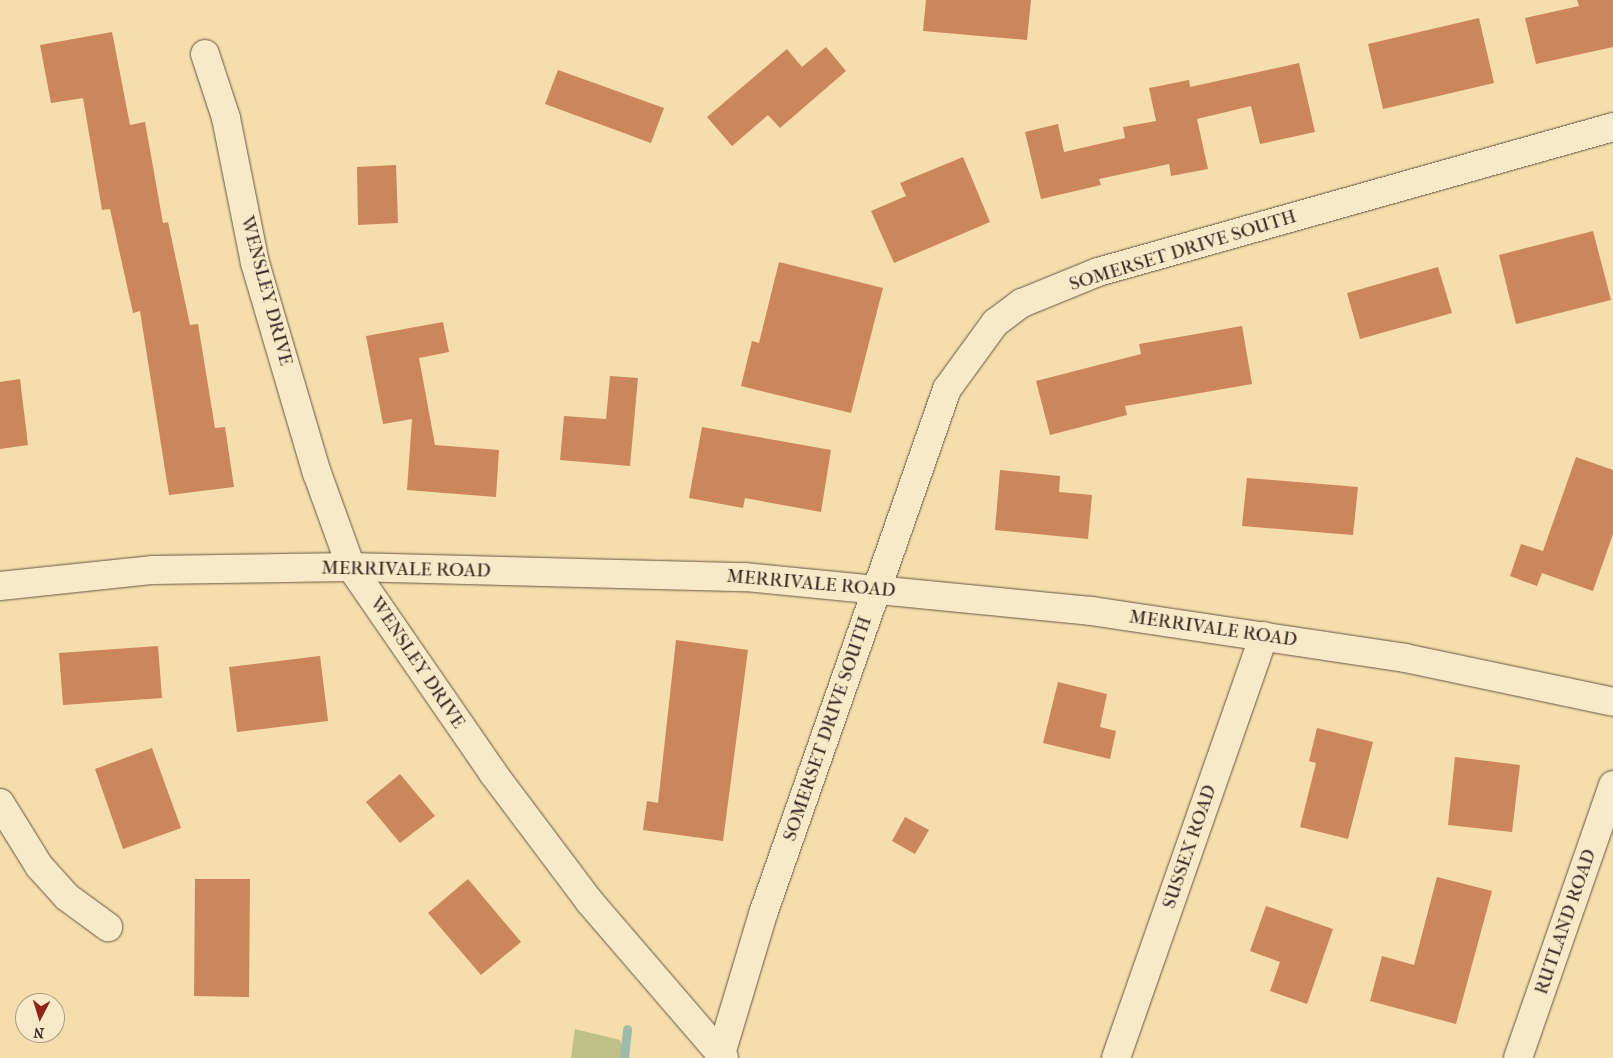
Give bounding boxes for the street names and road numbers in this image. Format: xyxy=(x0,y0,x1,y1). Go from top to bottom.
street label: SOMERSET DRIVE SOUTH xyxy=(1067,206,1299,296)
street label: WENSLEY DRIVE xyxy=(235,214,297,368)
street label: MERRIVALE ROAD xyxy=(321,557,491,583)
street label: MERRIVALE ROAD xyxy=(726,565,896,603)
street label: WENSLEY DRIVE xyxy=(365,593,469,733)
street label: MERRIVALE ROAD xyxy=(1128,606,1298,652)
street label: SOMERSET DRIVE SOUTH xyxy=(779,614,877,844)
street label: SUSSEX ROAD xyxy=(1158,782,1222,912)
street label: RUTLAND ROAD xyxy=(1530,846,1602,998)

